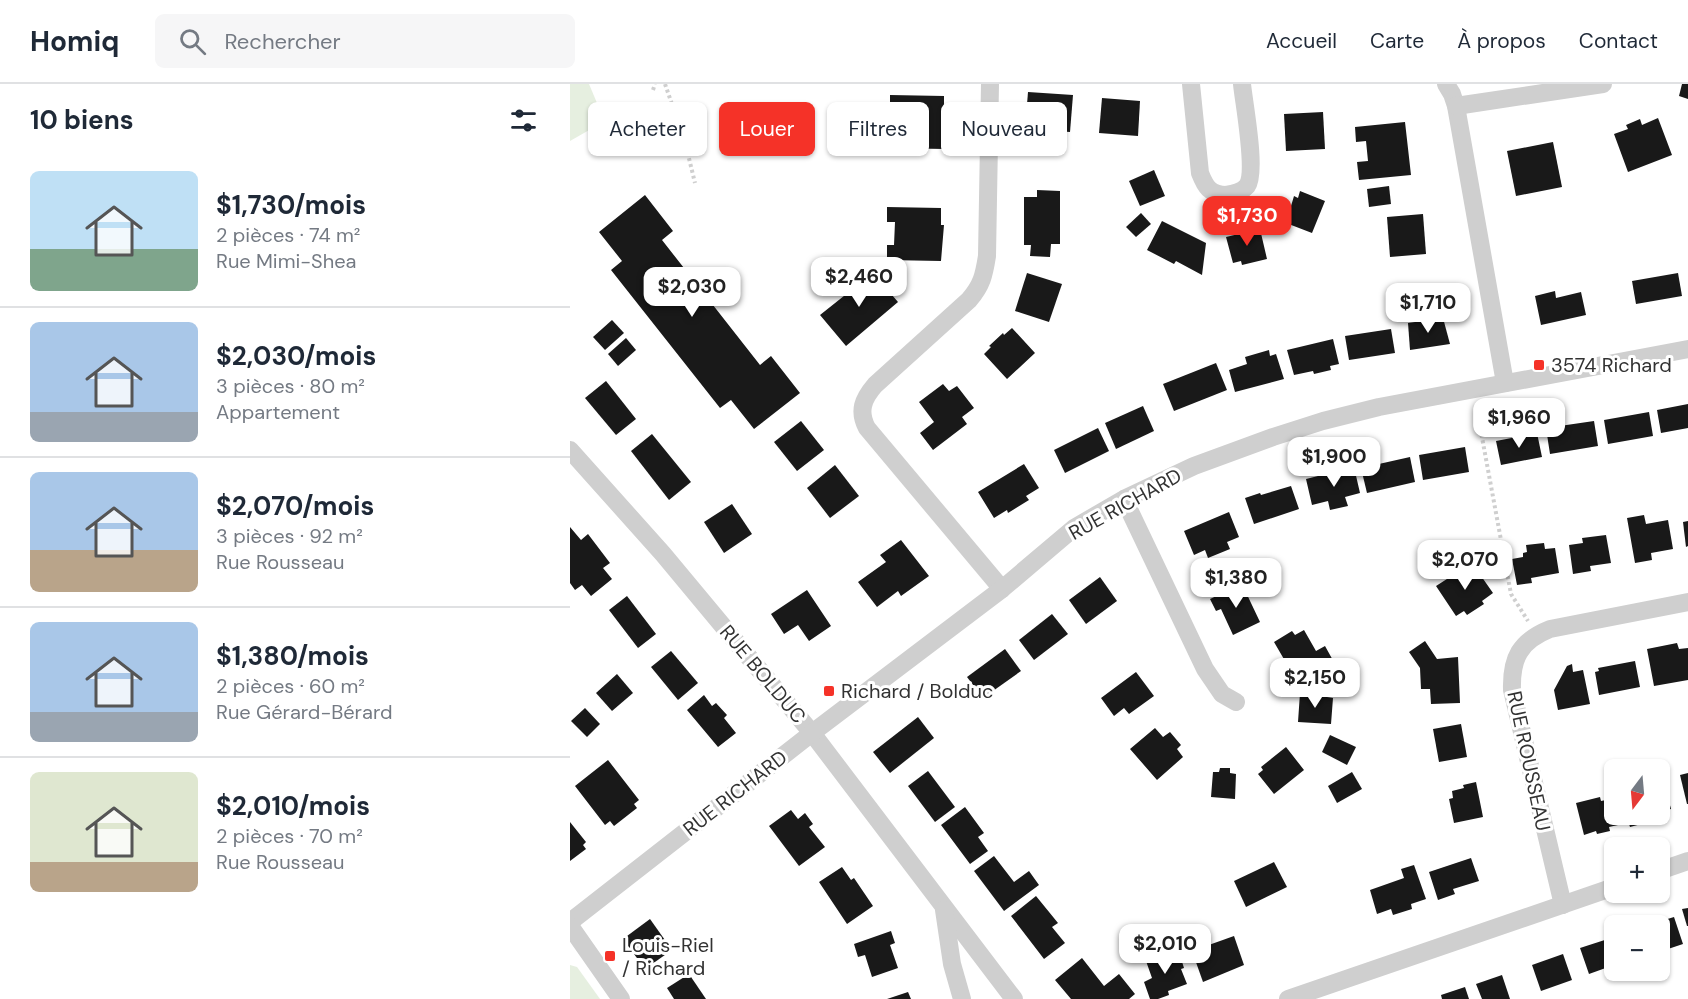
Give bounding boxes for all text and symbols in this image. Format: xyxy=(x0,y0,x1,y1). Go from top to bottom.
search box xyxy=(155,14,575,68)
text: Homiq xyxy=(30,23,119,60)
icon: search xyxy=(176,25,209,58)
text: Rechercher xyxy=(224,27,341,56)
text: Accueil xyxy=(1266,27,1337,55)
text: Carte xyxy=(1370,27,1424,55)
text: À propos xyxy=(1457,27,1546,55)
text: Contact xyxy=(1579,27,1658,55)
chip: Acheter xyxy=(588,102,707,156)
chip: Louer xyxy=(719,102,815,156)
chip: Filtres xyxy=(827,102,929,156)
chip: Nouveau xyxy=(941,102,1067,156)
text: 10 biens xyxy=(30,103,134,137)
icon: filters xyxy=(507,104,540,137)
text: $1,730/mois xyxy=(216,188,366,222)
icon: home xyxy=(78,195,150,267)
pin: $1,730 xyxy=(1198,196,1296,247)
text: $1,730 xyxy=(1217,202,1277,228)
text: 2 pièces · 74 m² xyxy=(216,222,360,248)
text: Rue Mimi-Shea xyxy=(216,248,356,274)
pin: $2,460 xyxy=(810,257,908,308)
text: $2,460 xyxy=(825,263,893,289)
pin: $2,030 xyxy=(643,267,741,318)
text: $2,030 xyxy=(658,273,726,299)
pin: $1,710 xyxy=(1379,283,1477,334)
text: $1,710 xyxy=(1400,289,1456,315)
text: $2,030/mois xyxy=(216,339,376,373)
icon: home xyxy=(78,346,150,418)
place label: 3574 Richard xyxy=(1551,352,1672,378)
marker: 3574 Richard xyxy=(1532,358,1546,372)
text: 3 pièces · 80 m² xyxy=(216,373,365,399)
pin: $1,960 xyxy=(1470,398,1568,449)
text: Appartement xyxy=(216,399,340,425)
text: $1,960 xyxy=(1487,404,1551,430)
pin: $1,900 xyxy=(1285,437,1383,488)
text: $1,900 xyxy=(1301,443,1367,469)
street label: RUE RICHARD xyxy=(1064,462,1186,546)
text: $2,070/mois xyxy=(216,489,374,523)
icon: home xyxy=(78,496,150,568)
text: 3 pièces · 92 m² xyxy=(216,523,363,549)
pin: $2,070 xyxy=(1416,540,1514,591)
text: $2,070 xyxy=(1431,546,1499,572)
text: Rue Rousseau xyxy=(216,549,344,575)
pin: $1,380 xyxy=(1187,558,1285,609)
text: $1,380 xyxy=(1204,564,1268,590)
street label: RUE BOLDUC xyxy=(714,619,812,729)
text: $1,380/mois xyxy=(216,639,369,673)
icon: home xyxy=(78,646,150,718)
pin: $2,150 xyxy=(1266,658,1364,709)
text: $2,150 xyxy=(1284,664,1346,690)
text: 2 pièces · 60 m² xyxy=(216,673,365,699)
place label: Richard / Bolduc xyxy=(841,678,993,704)
marker: Richard / Bolduc xyxy=(822,684,836,698)
street label: RUE ROUSSEAU xyxy=(1501,689,1557,833)
text: Rue Gérard-Bérard xyxy=(216,699,392,725)
street label: RUE RICHARD xyxy=(678,744,792,842)
north arrow xyxy=(1604,759,1670,825)
map controls xyxy=(1604,759,1670,981)
text: $2,010/mois xyxy=(216,789,370,823)
icon: home xyxy=(78,796,150,868)
text: 2 pièces · 70 m² xyxy=(216,823,363,849)
button: + xyxy=(1604,837,1670,903)
text: Rue Rousseau xyxy=(216,849,344,875)
button: − xyxy=(1604,915,1670,981)
pin: $2,010 xyxy=(1116,924,1214,975)
text: $2,010 xyxy=(1133,930,1197,956)
place label: Louis-Riel / Richard xyxy=(622,932,714,981)
marker: Louis-Riel / Richard xyxy=(603,949,617,963)

